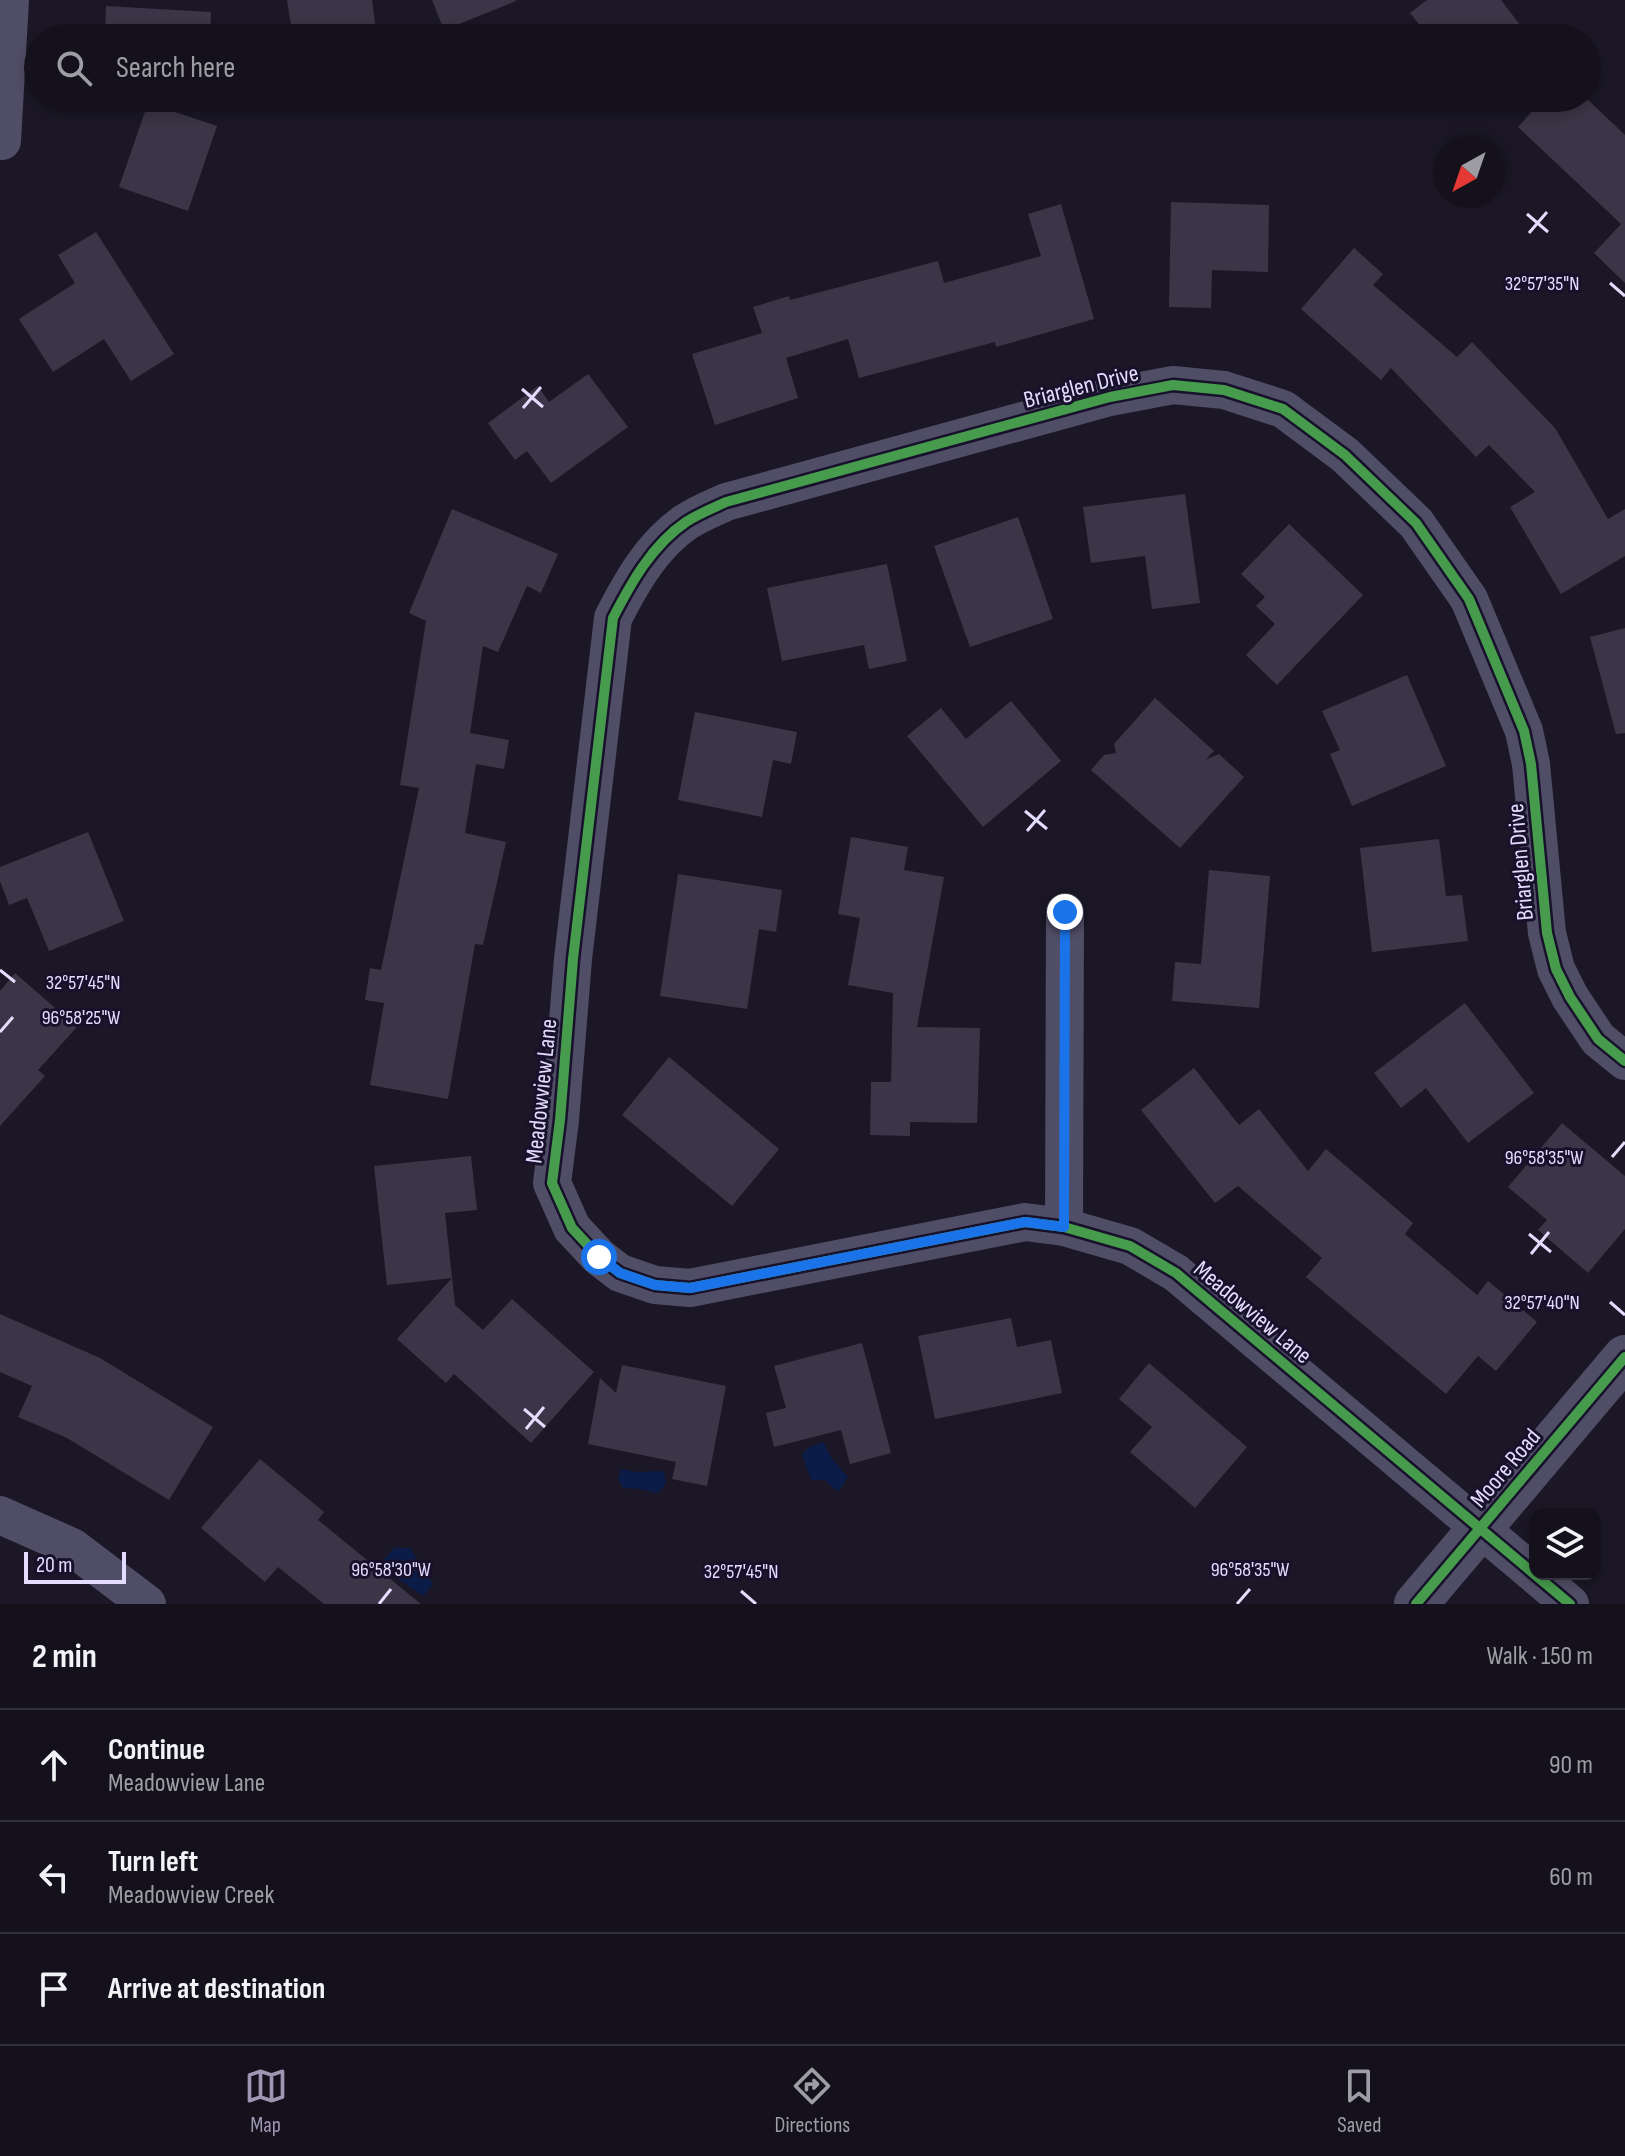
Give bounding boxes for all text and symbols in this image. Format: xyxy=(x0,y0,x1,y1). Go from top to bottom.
search box xyxy=(24,24,1601,112)
icon: search xyxy=(52,46,96,90)
text: Search here xyxy=(116,50,235,86)
north arrow xyxy=(1433,136,1505,208)
text: 32°57'35"N xyxy=(1505,272,1579,296)
street label: Briarglen Drive xyxy=(1021,358,1141,415)
street label: Briarglen Drive xyxy=(1501,802,1540,922)
route end xyxy=(1047,894,1083,930)
text: 32°57'45"N xyxy=(46,971,120,995)
text: 96°58'25"W xyxy=(42,1006,120,1030)
street label: Meadowview Lane xyxy=(519,1017,564,1165)
text: 96°58'35"W xyxy=(1505,1146,1583,1170)
route start xyxy=(581,1239,617,1275)
street label: Meadowview Lane xyxy=(1188,1255,1318,1370)
text: 32°57'40"N xyxy=(1504,1291,1580,1315)
street label: Moore Road xyxy=(1464,1423,1547,1514)
map controls xyxy=(1529,1508,1601,1580)
button: layers xyxy=(1529,1508,1601,1580)
scale bar xyxy=(24,1548,126,1584)
text: 20 m xyxy=(36,1552,73,1579)
text: 96°58'30"W xyxy=(351,1558,431,1582)
text: 96°58'35"W xyxy=(1211,1558,1289,1582)
text: 32°57'45"N xyxy=(704,1560,778,1584)
text: 2 min xyxy=(32,1636,97,1677)
text: Walk · 150 m xyxy=(1487,1641,1593,1672)
text: Continue xyxy=(108,1732,205,1768)
icon: ahead xyxy=(32,1743,76,1787)
text: 90 m xyxy=(1549,1750,1593,1781)
text: Meadowview Lane xyxy=(108,1768,265,1799)
text: Turn left xyxy=(108,1844,198,1880)
icon: left xyxy=(32,1855,76,1899)
text: 60 m xyxy=(1549,1862,1593,1893)
text: Meadowview Creek xyxy=(108,1880,274,1911)
icon: arrive xyxy=(32,1967,76,2011)
text: Arrive at destination xyxy=(108,1971,325,2007)
tab: Map xyxy=(244,2064,288,2139)
tab: Directions xyxy=(775,2064,850,2139)
tab: Saved xyxy=(1337,2064,1381,2139)

